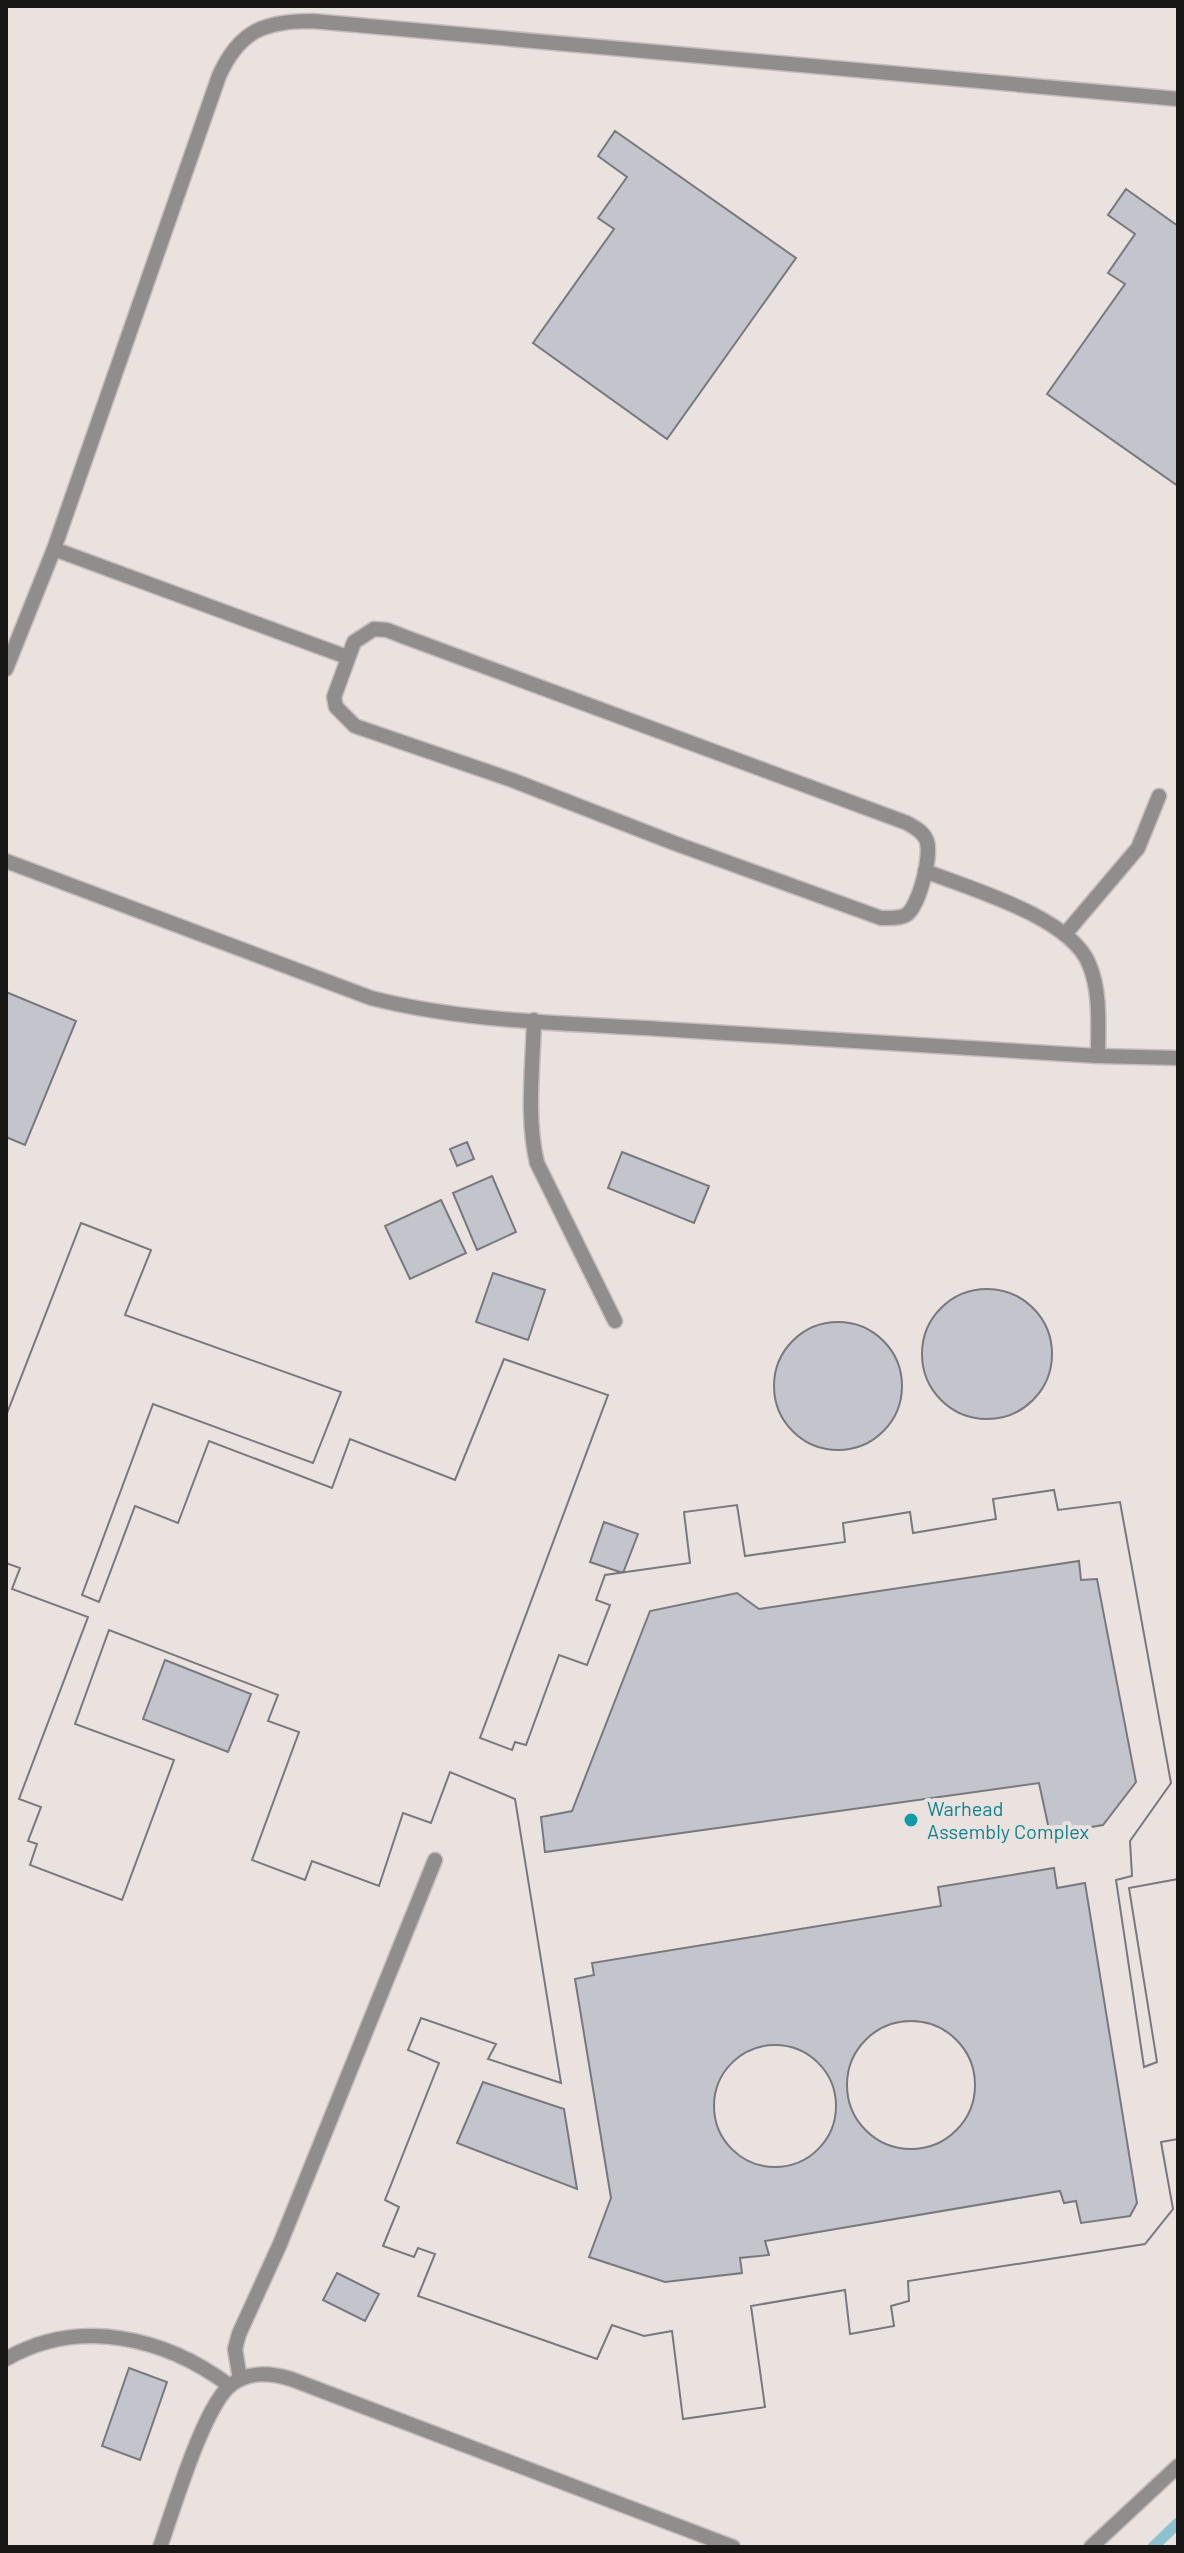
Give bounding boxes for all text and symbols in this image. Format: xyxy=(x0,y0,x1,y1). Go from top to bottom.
place label: Warhead Assembly Complex xyxy=(927,1796,1090,1843)
marker: Warhead Assembly Complex xyxy=(902,1811,920,1829)

